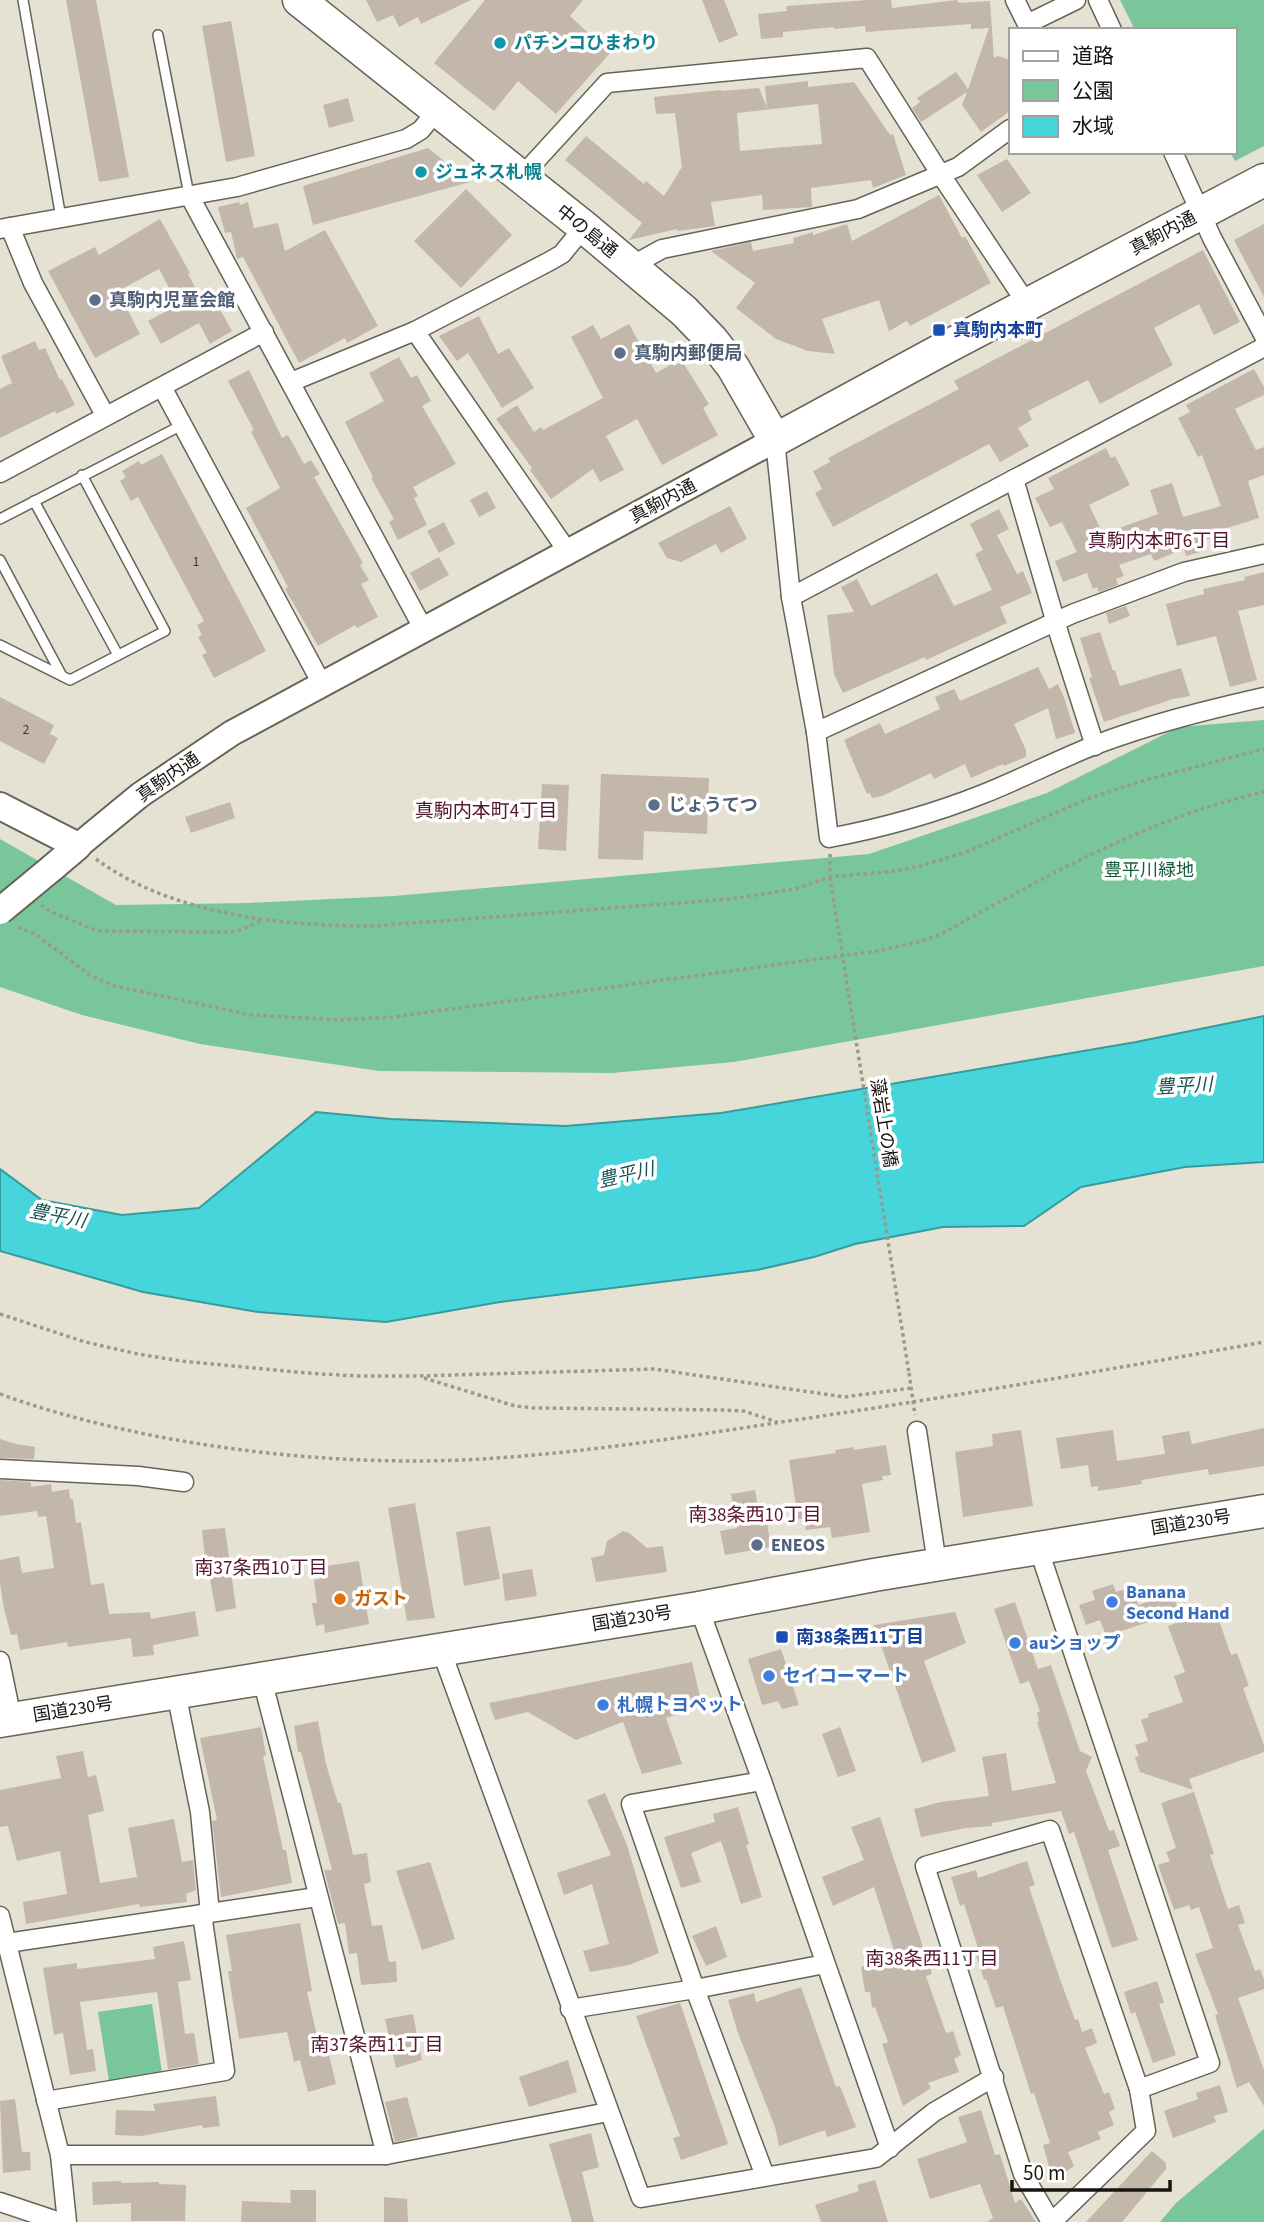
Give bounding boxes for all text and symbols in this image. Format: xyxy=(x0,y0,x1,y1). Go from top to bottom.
legend xyxy=(1009,28,1236,154)
place label: パチンコひまわり xyxy=(514,31,658,56)
marker: パチンコひまわり xyxy=(492,35,508,51)
text: 道路 xyxy=(1072,41,1114,71)
text: 公園 xyxy=(1072,76,1114,106)
text: 水域 xyxy=(1072,111,1114,141)
place label: ジュネス札幌 xyxy=(435,160,542,185)
marker: ジュネス札幌 xyxy=(413,164,429,180)
street label: 中の島通 xyxy=(551,199,623,264)
street label: 真駒内通 xyxy=(1126,206,1201,261)
place label: 真駒内児童会館 xyxy=(109,288,235,313)
marker: 真駒内児童会館 xyxy=(87,292,103,308)
place label: 真駒内本町 xyxy=(953,318,1043,343)
marker: 真駒内本町 xyxy=(931,322,947,338)
place label: 真駒内郵便局 xyxy=(634,341,742,366)
marker: 真駒内郵便局 xyxy=(612,345,628,361)
street label: 真駒内通 xyxy=(626,474,701,529)
district label: 真駒内本町6丁目 xyxy=(1088,528,1230,555)
house number: 1 xyxy=(193,552,200,572)
house number: 2 xyxy=(23,720,30,740)
street label: 真駒内通 xyxy=(132,747,205,808)
place label: じょうてつ xyxy=(668,793,758,818)
marker: じょうてつ xyxy=(646,797,662,813)
district label: 真駒内本町4丁目 xyxy=(415,798,557,825)
park label: 豊平川緑地 xyxy=(1104,858,1194,883)
water label: 豊平川 xyxy=(1155,1071,1215,1101)
street label: 藻岩上の橋 xyxy=(864,1077,903,1169)
water label: 豊平川 xyxy=(596,1155,659,1195)
water label: 豊平川 xyxy=(27,1198,90,1236)
district label: 南38条西10丁目 xyxy=(689,1502,821,1529)
street label: 国道230号 xyxy=(1149,1504,1233,1541)
place label: ENEOS xyxy=(771,1533,825,1558)
marker: ENEOS xyxy=(749,1537,765,1553)
district label: 南37条西10丁目 xyxy=(195,1555,327,1582)
place label: Banana Second Hand xyxy=(1126,1580,1230,1626)
place label: ガスト xyxy=(354,1587,408,1612)
marker: ガスト xyxy=(332,1591,348,1607)
marker: Banana Second Hand xyxy=(1104,1594,1120,1610)
street label: 国道230号 xyxy=(590,1600,674,1637)
place label: 南38条西11丁目 xyxy=(796,1625,924,1650)
marker: 南38条西11丁目 xyxy=(774,1629,790,1645)
place label: auショップ xyxy=(1029,1631,1121,1656)
marker: auショップ xyxy=(1007,1635,1023,1651)
place label: セイコーマート xyxy=(783,1664,909,1689)
marker: セイコーマート xyxy=(761,1668,777,1684)
street label: 国道230号 xyxy=(31,1691,115,1728)
place label: 札幌トヨペット xyxy=(617,1693,743,1718)
marker: 札幌トヨペット xyxy=(595,1697,611,1713)
district label: 南38条西11丁目 xyxy=(866,1946,998,1973)
district label: 南37条西11丁目 xyxy=(311,2032,443,2059)
scale bar xyxy=(1012,2148,1170,2192)
text: 50 m xyxy=(1023,2158,1065,2188)

